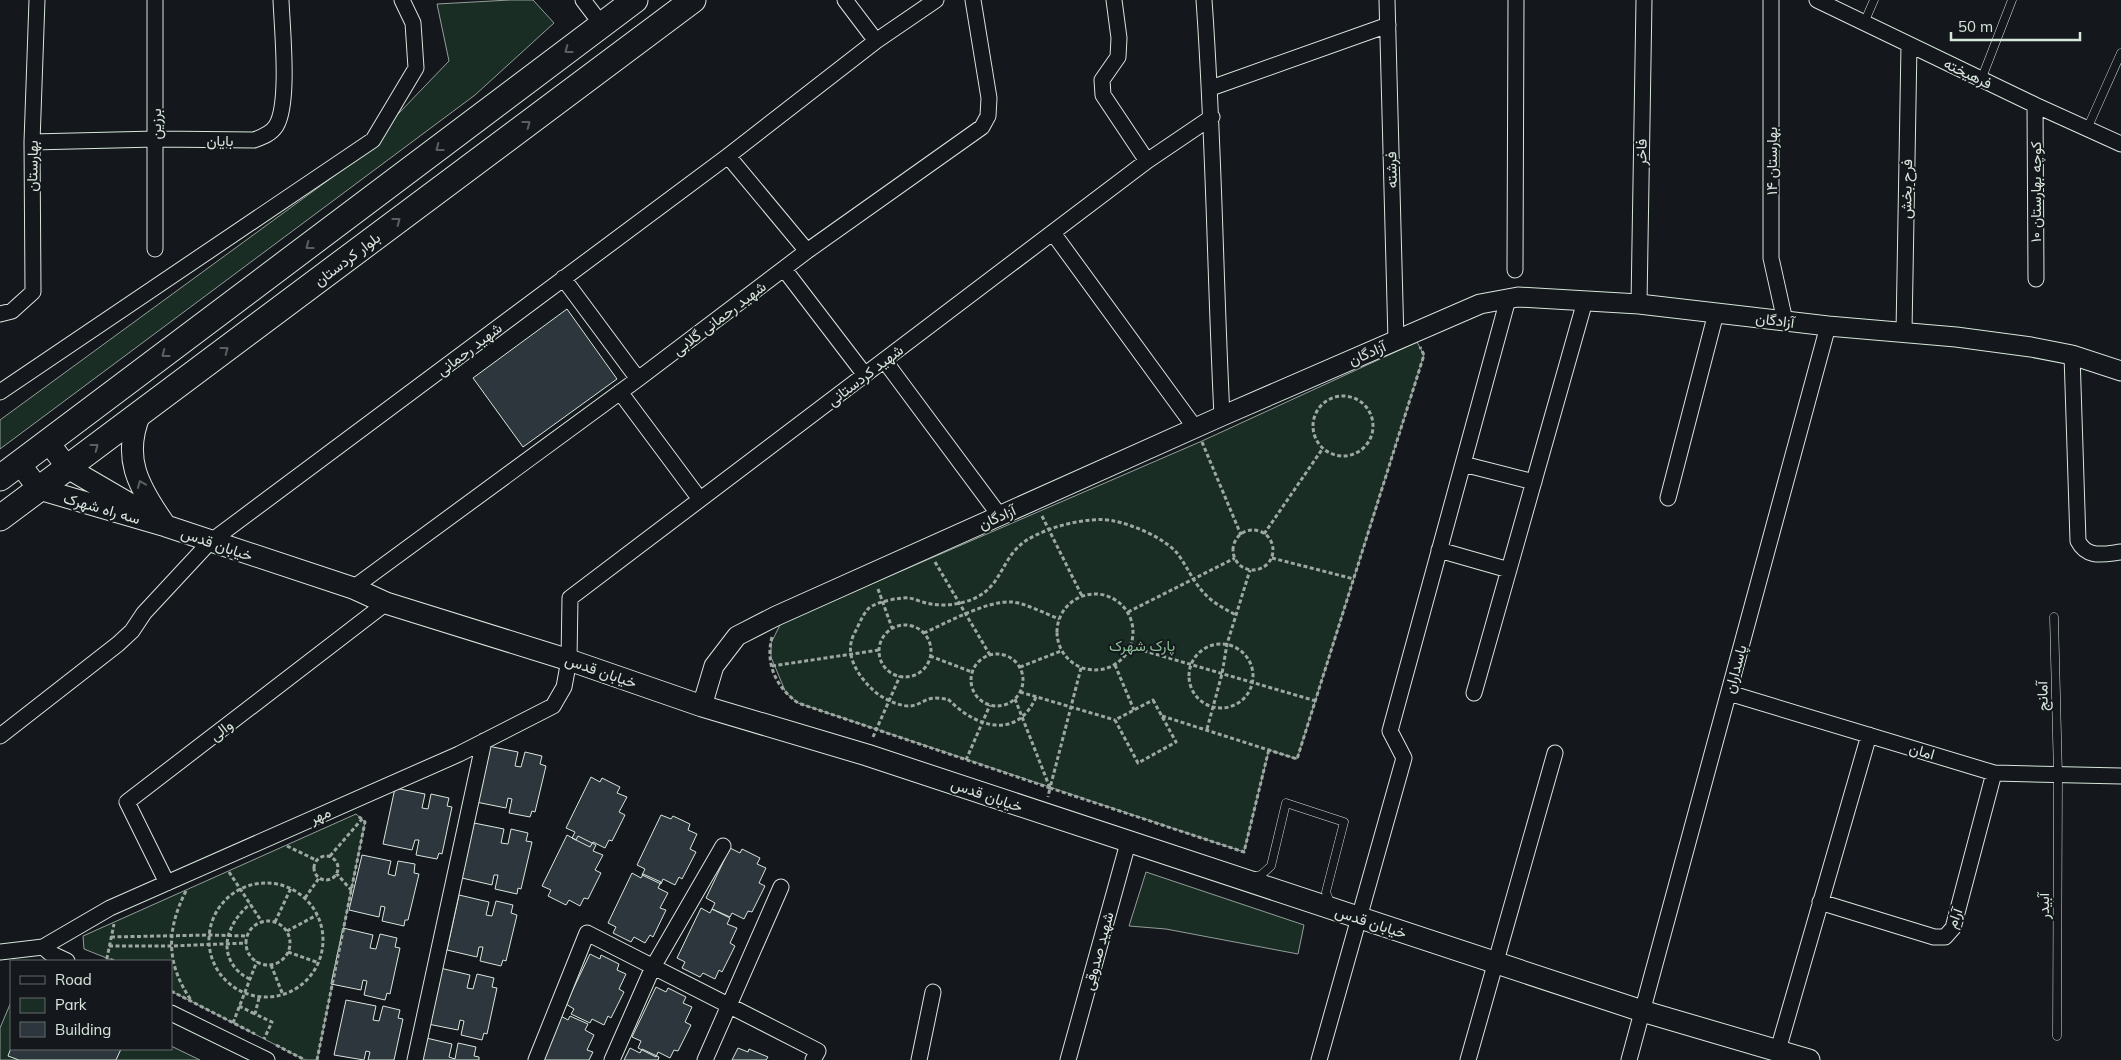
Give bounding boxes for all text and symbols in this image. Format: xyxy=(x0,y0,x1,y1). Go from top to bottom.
scale bar xyxy=(1951,10,2080,42)
text: 50 m xyxy=(1958,17,1993,36)
one-way arrow xyxy=(564,44,574,53)
street label: فرهیخته xyxy=(1941,53,1995,93)
street label: برزین xyxy=(146,108,166,140)
one-way arrow xyxy=(521,121,530,129)
street label: بهارستان ۱۴ xyxy=(1762,127,1781,195)
street label: بایان xyxy=(206,131,234,150)
street label: فاخر xyxy=(1631,138,1651,166)
street label: بهارستان xyxy=(22,140,42,192)
street label: کوچه بهارستان ۱۰ xyxy=(2026,141,2046,243)
one-way arrow xyxy=(435,142,445,151)
street label: فرشته xyxy=(1381,151,1401,189)
street label: فرح بخش xyxy=(1896,159,1918,219)
one-way arrow xyxy=(391,218,401,227)
street label: بلوار کردستان xyxy=(310,228,384,290)
one-way arrow xyxy=(306,240,315,248)
street label: شهید رحمانی گلابی xyxy=(668,277,770,360)
street label: آزادگان xyxy=(1755,308,1797,332)
street label: شهید رحمانی xyxy=(432,318,506,381)
street label: آزادگان xyxy=(1345,336,1390,369)
street label: شهید کردستانی xyxy=(823,340,908,411)
one-way arrow xyxy=(219,347,229,356)
one-way arrow xyxy=(161,348,171,357)
one-way arrow xyxy=(89,445,98,453)
one-way arrow xyxy=(137,480,147,489)
street label: سه راه شهرک xyxy=(61,488,143,528)
street label: آزادگان xyxy=(975,500,1020,534)
street label: خیابان قدس xyxy=(178,523,255,566)
park label: پارک شهرک xyxy=(1109,636,1175,656)
street label: پاسداران xyxy=(1719,643,1752,696)
street label: خیابان قدس xyxy=(562,650,639,693)
street label: آمانج xyxy=(2032,679,2054,711)
street label: والی xyxy=(206,715,237,746)
street label: امان xyxy=(1907,738,1937,764)
street label: خیابان قدس xyxy=(948,774,1025,817)
street label: مهر xyxy=(306,802,334,828)
street label: آبیدر xyxy=(2034,891,2053,920)
street label: خیابان قدس xyxy=(1332,901,1409,943)
street label: آرام xyxy=(1942,904,1968,931)
street label: شهید صدوقی xyxy=(1078,910,1119,993)
legend xyxy=(10,960,172,1050)
text: Road xyxy=(55,970,92,989)
text: Park xyxy=(55,995,87,1014)
text: Building xyxy=(55,1020,111,1039)

